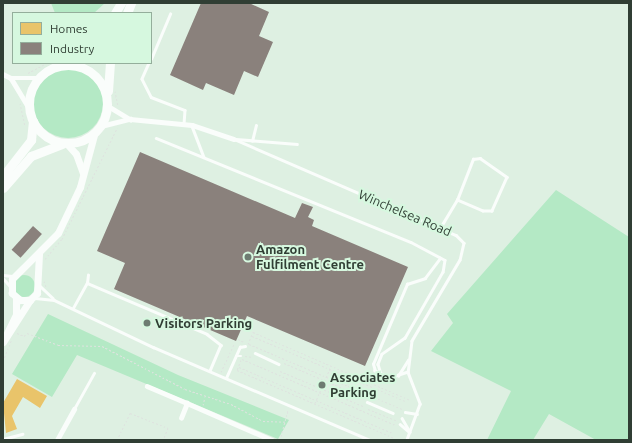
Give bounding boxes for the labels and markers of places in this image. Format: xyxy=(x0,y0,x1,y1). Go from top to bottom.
place label: Amazon Fulfilment Centre xyxy=(256,242,364,273)
marker: Amazon Fulfilment Centre xyxy=(243,252,253,262)
place label: Visitors Parking xyxy=(155,315,252,331)
marker: Visitors Parking xyxy=(142,318,152,328)
place label: Associates Parking xyxy=(330,370,395,401)
marker: Associates Parking xyxy=(317,380,327,390)

